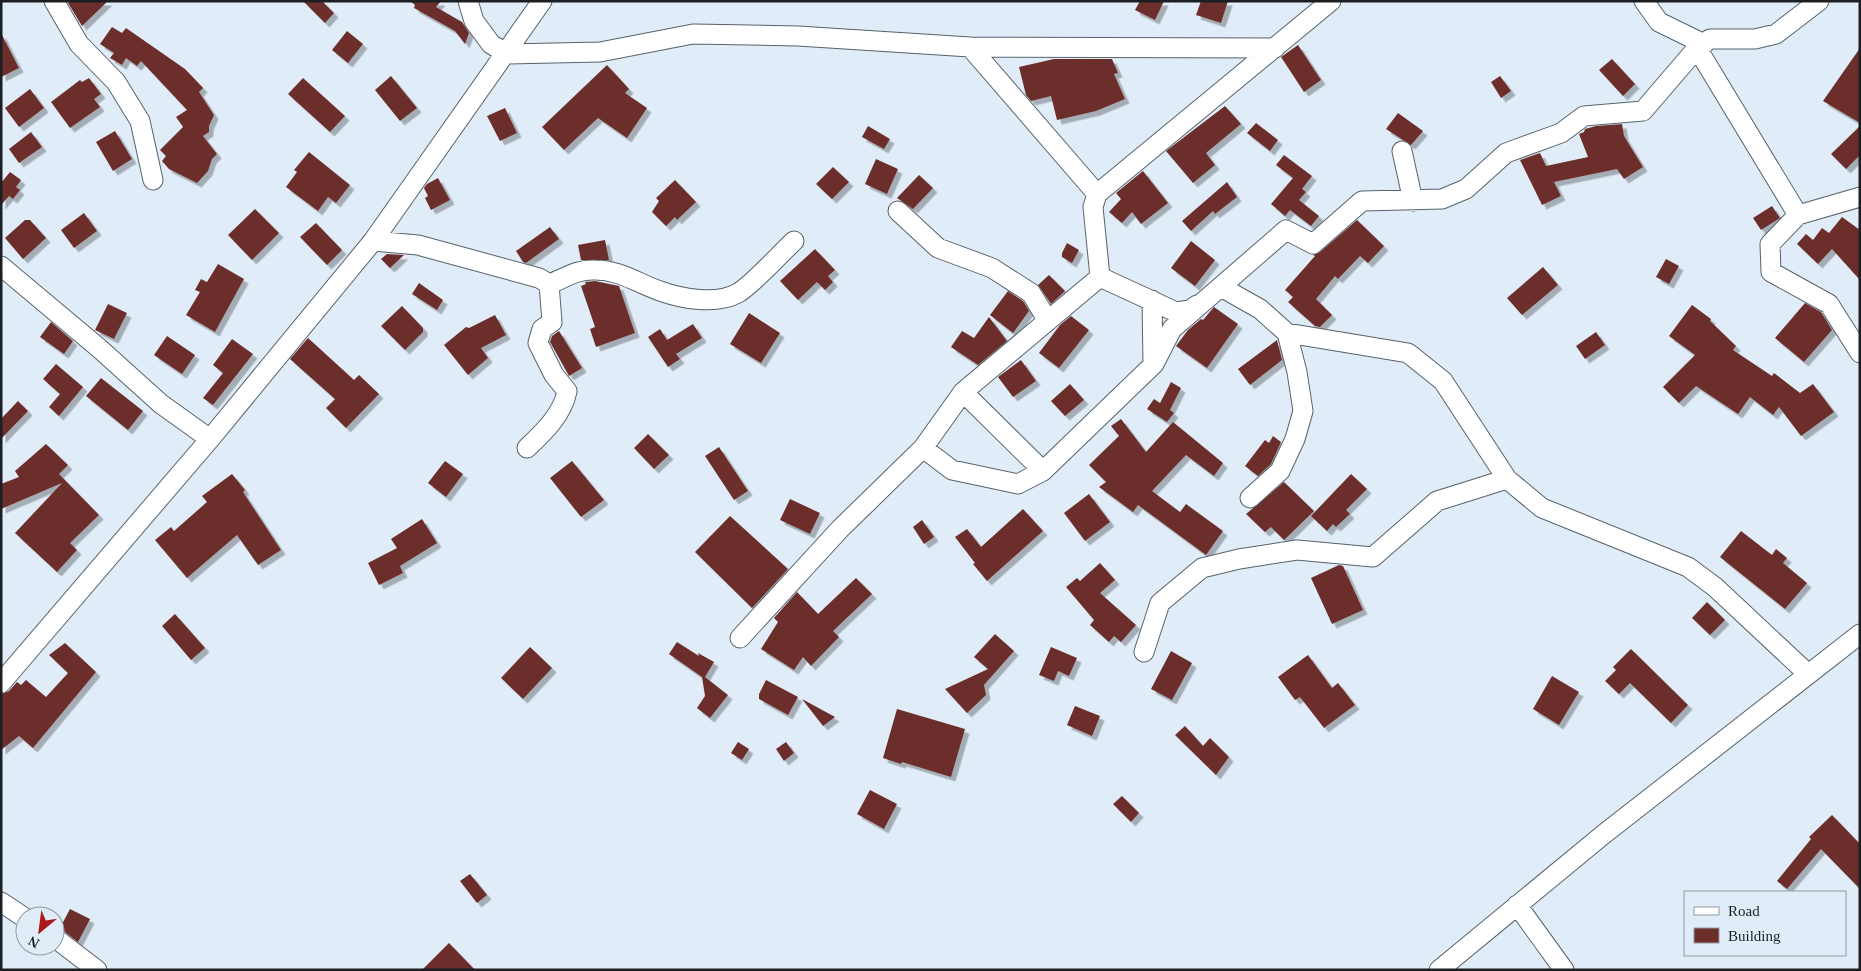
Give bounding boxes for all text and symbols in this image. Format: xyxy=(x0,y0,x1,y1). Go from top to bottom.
legend xyxy=(1684,891,1846,956)
text: Road xyxy=(1728,903,1760,919)
north arrow xyxy=(15,906,65,956)
text: Building xyxy=(1728,928,1781,944)
text: N xyxy=(26,933,42,951)

